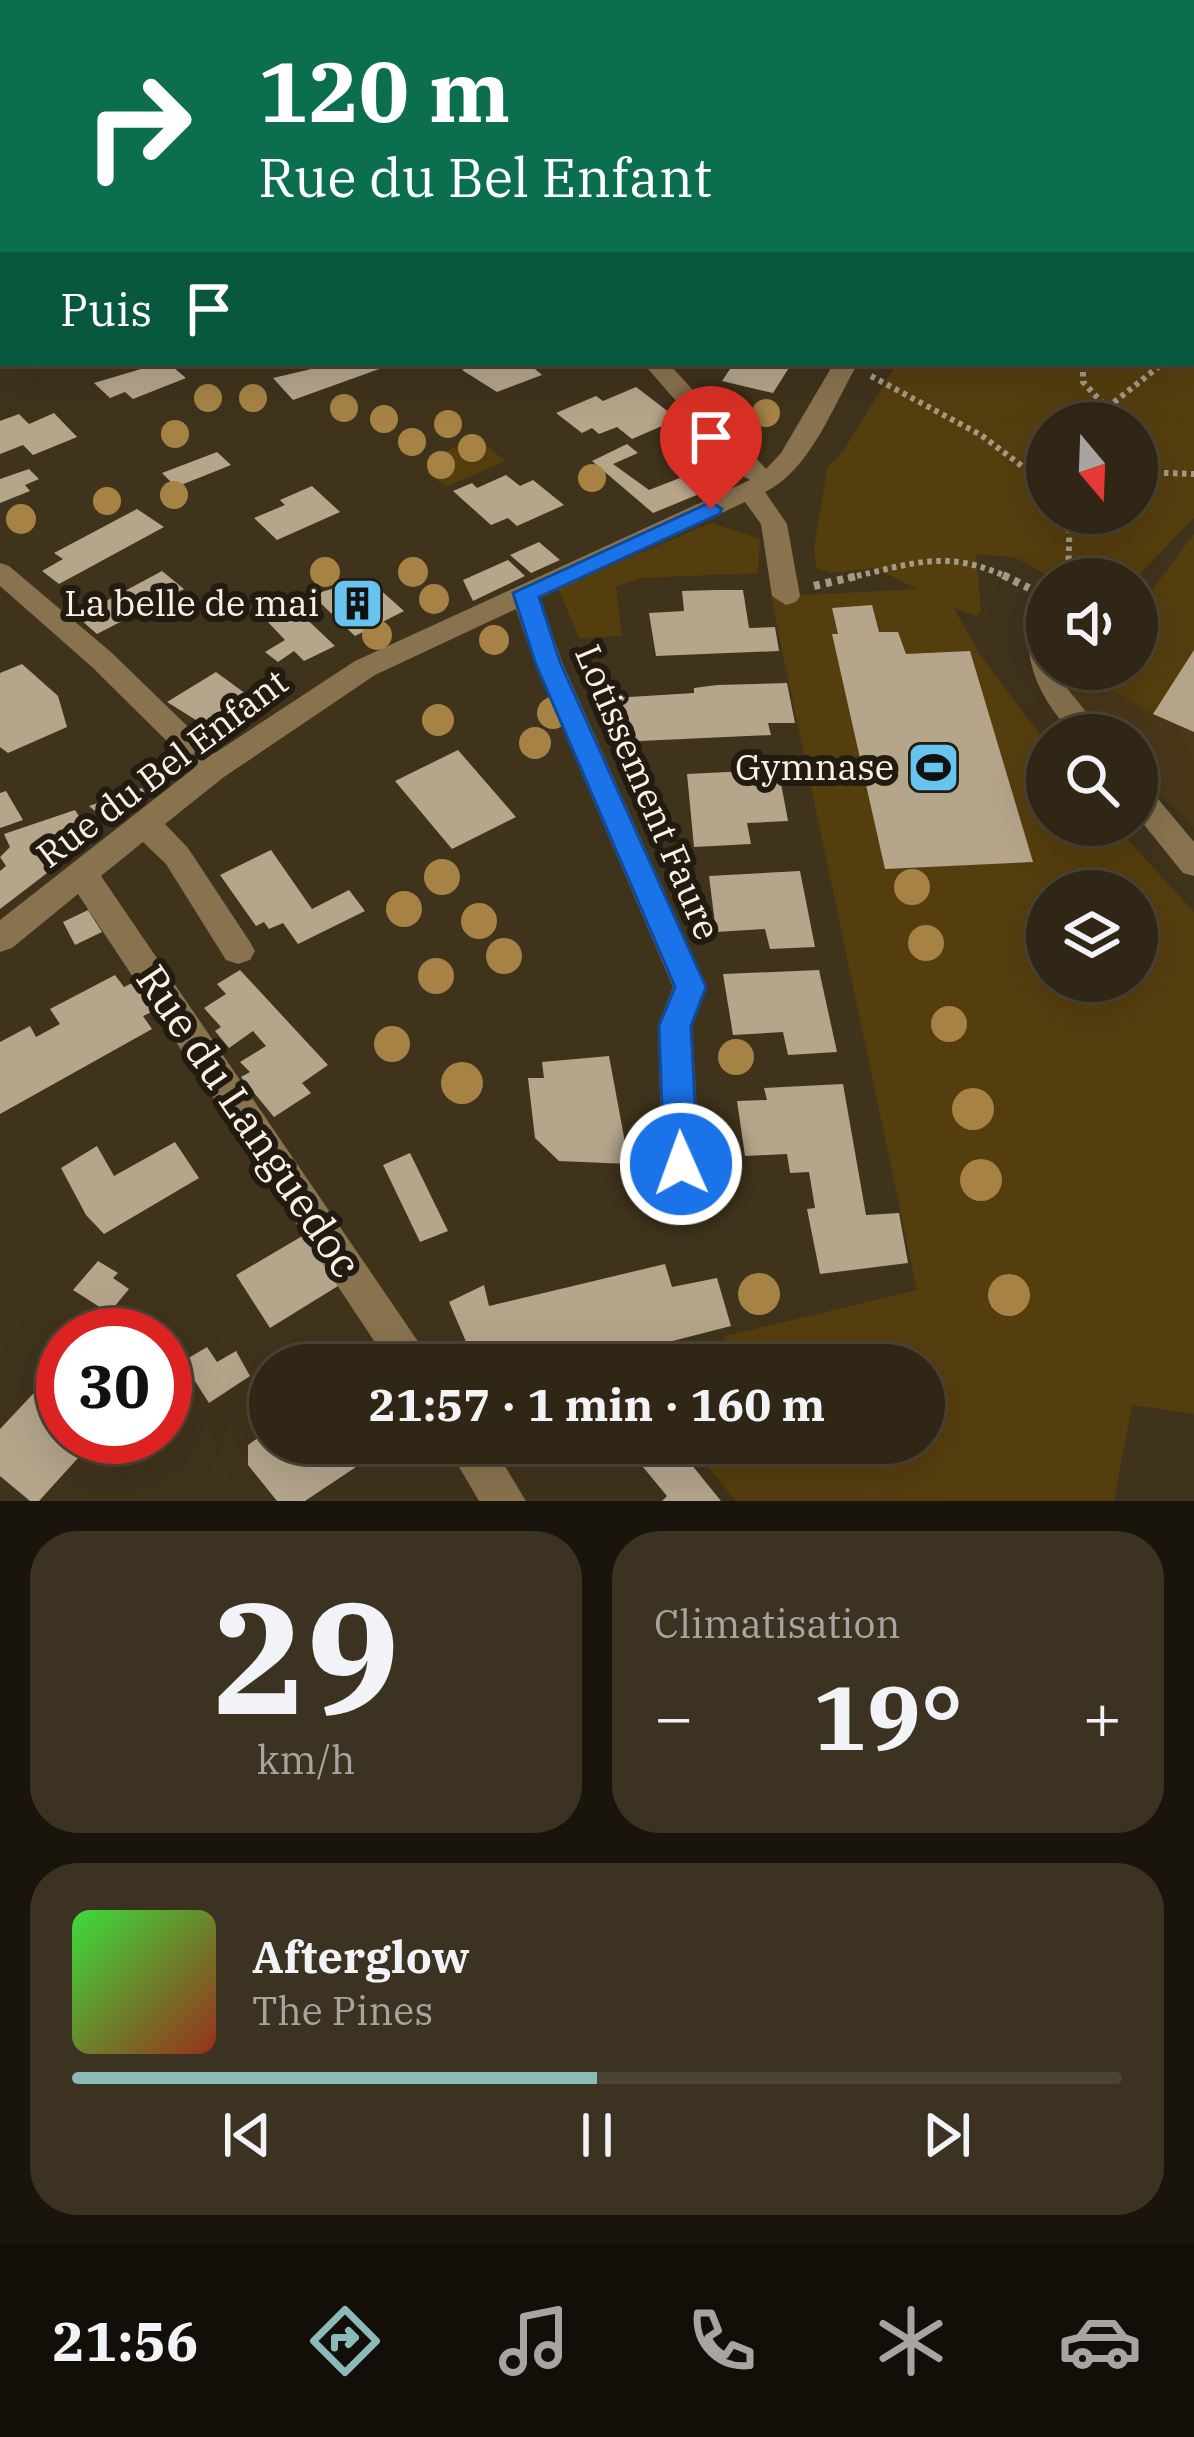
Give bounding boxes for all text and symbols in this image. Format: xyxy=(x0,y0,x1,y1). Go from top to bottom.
text: 120 m xyxy=(258,36,510,145)
icon: right xyxy=(60,48,216,204)
text: Rue du Bel Enfant xyxy=(258,142,712,212)
icon: arrive xyxy=(176,276,242,342)
text: Puis xyxy=(60,280,152,338)
pin xyxy=(660,386,762,509)
north arrow xyxy=(1026,402,1158,534)
map controls xyxy=(1026,402,1158,1002)
icon: arrive xyxy=(678,404,744,470)
button: sound xyxy=(1026,558,1158,690)
building icon: La belle de mai xyxy=(330,575,386,631)
place label: La belle de mai xyxy=(64,579,319,626)
street label: Lotissement Faure xyxy=(565,637,732,946)
street label: Rue du Bel Enfant xyxy=(27,658,297,877)
button: search xyxy=(1026,714,1158,846)
sports icon: Gymnase xyxy=(905,739,961,795)
place label: Gymnase xyxy=(735,743,894,790)
button: layers xyxy=(1026,870,1158,1002)
street label: Rue du Languedoc xyxy=(124,954,374,1288)
position arrow xyxy=(618,1101,744,1227)
speed limit sign: 30 xyxy=(36,1308,192,1464)
text: 21:57 · 1 min · 160 m xyxy=(369,1375,825,1433)
text: 29 xyxy=(212,1554,400,1757)
text: Climatisation xyxy=(654,1598,900,1649)
text: 19° xyxy=(813,1658,963,1775)
text: − xyxy=(654,1673,694,1759)
text: + xyxy=(1082,1673,1122,1759)
text: km/h xyxy=(257,1734,355,1785)
text: Afterglow xyxy=(252,1927,470,1985)
text: The Pines xyxy=(252,1985,433,2036)
icon: previous xyxy=(214,2102,280,2168)
icon: pause xyxy=(564,2102,630,2168)
icon: next xyxy=(914,2102,980,2168)
icon: directions xyxy=(303,2299,387,2383)
icon: music xyxy=(492,2299,576,2383)
icon: phone xyxy=(680,2299,764,2383)
icon: climate xyxy=(869,2299,953,2383)
icon: car xyxy=(1058,2299,1142,2383)
text: 21:56 xyxy=(52,2306,198,2376)

